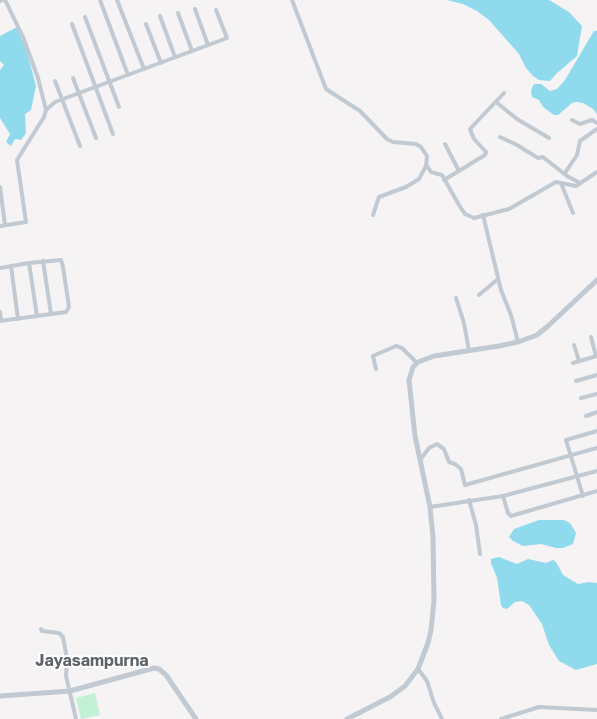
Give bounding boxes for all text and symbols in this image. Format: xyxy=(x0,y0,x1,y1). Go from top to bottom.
district label: Jayasampurna xyxy=(35,651,149,671)

